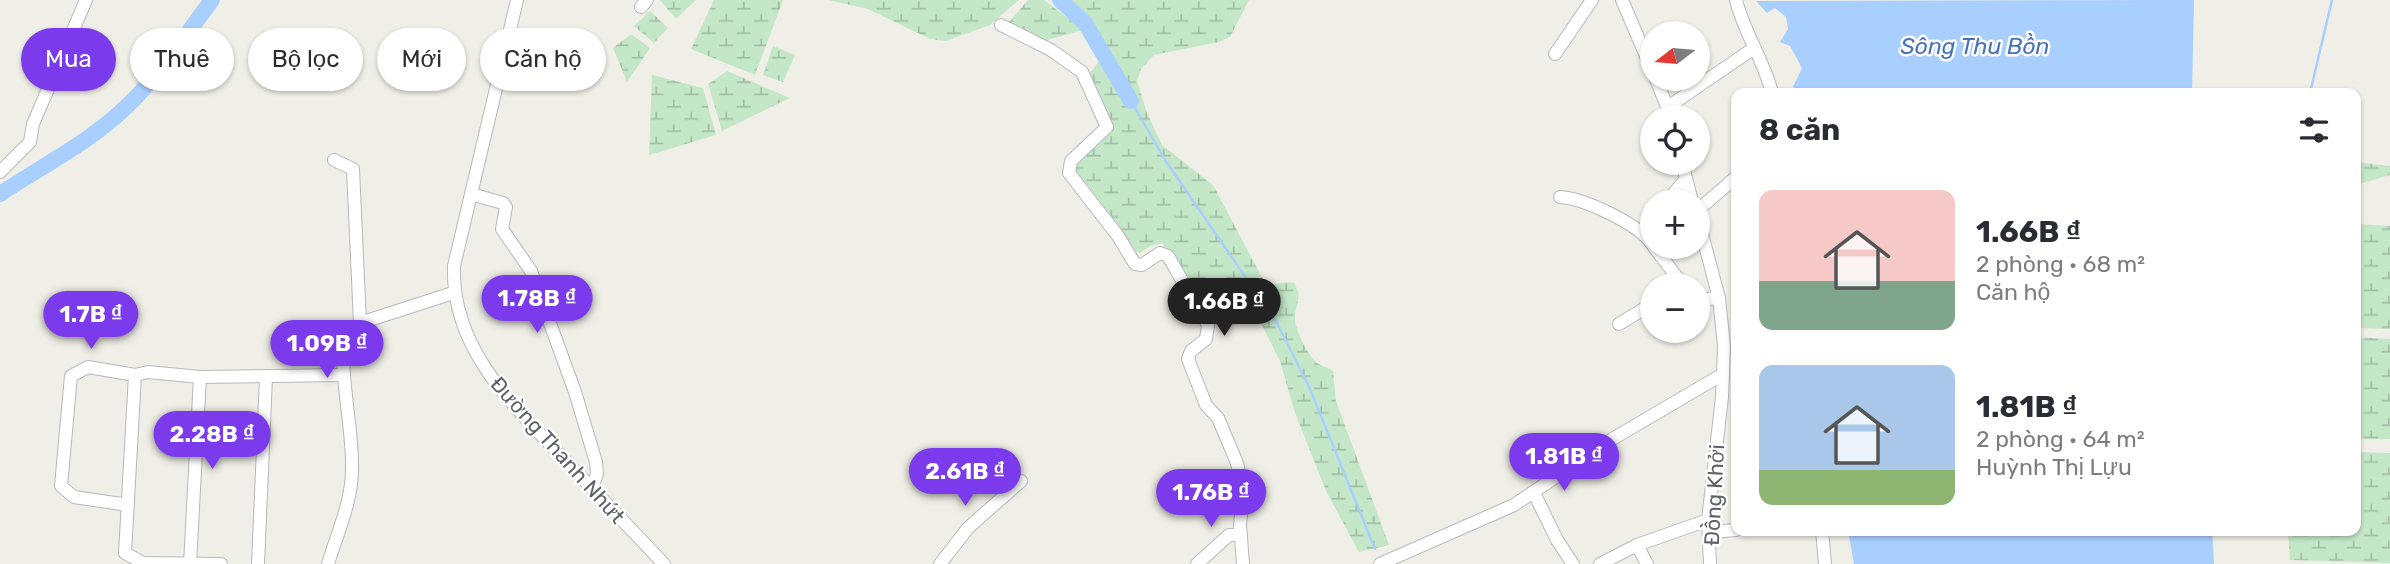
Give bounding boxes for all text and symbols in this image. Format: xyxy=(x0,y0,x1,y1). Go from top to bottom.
north arrow xyxy=(1640,21,1710,91)
map controls xyxy=(1640,21,1710,343)
chip: Mua xyxy=(21,28,116,91)
chip: Thuê xyxy=(130,28,234,91)
chip: Bộ lọc xyxy=(248,28,363,91)
chip: Mới xyxy=(377,28,466,91)
chip: Căn hộ xyxy=(480,28,606,91)
water label: Sông Thu Bồn xyxy=(1900,32,2050,60)
button: locate xyxy=(1640,105,1710,175)
icon: filters xyxy=(2295,111,2333,149)
text: 8 căn xyxy=(1759,112,1840,148)
button: + xyxy=(1640,189,1710,259)
text: 1.66B ₫ xyxy=(1976,214,2081,250)
icon: home xyxy=(1815,218,1899,302)
text: 2 phòng · 68 m² xyxy=(1976,250,2145,278)
button: − xyxy=(1640,273,1710,343)
pin: 1.78B ₫ xyxy=(472,276,602,335)
pin: 1.66B ₫ xyxy=(1159,278,1289,338)
text: Căn hộ xyxy=(1976,278,2050,306)
text: 1.78B ₫ xyxy=(498,284,576,312)
text: 1.66B ₫ xyxy=(1184,287,1264,315)
pin: 1.7B ₫ xyxy=(34,292,148,351)
text: 1.7B ₫ xyxy=(59,300,123,328)
pin: 1.09B ₫ xyxy=(262,320,392,380)
text: 1.09B ₫ xyxy=(286,329,368,357)
street label: Đường Thanh Nhứt xyxy=(486,371,630,529)
text: 1.81B ₫ xyxy=(1976,389,2077,425)
icon: home xyxy=(1815,393,1899,477)
pin: 2.28B ₫ xyxy=(147,412,277,471)
text: 2.28B ₫ xyxy=(170,420,254,448)
text: 2 phòng · 64 m² xyxy=(1976,425,2145,453)
pin: 1.81B ₫ xyxy=(1499,434,1629,493)
text: 1.81B ₫ xyxy=(1525,442,1603,470)
street label: Đồng Khởi xyxy=(1699,444,1729,546)
pin: 2.61B ₫ xyxy=(900,448,1030,508)
text: Huỳnh Thị Lựu xyxy=(1976,453,2132,481)
text: 2.61B ₫ xyxy=(925,457,1005,485)
pin: 1.76B ₫ xyxy=(1146,470,1276,529)
text: 1.76B ₫ xyxy=(1172,478,1250,506)

